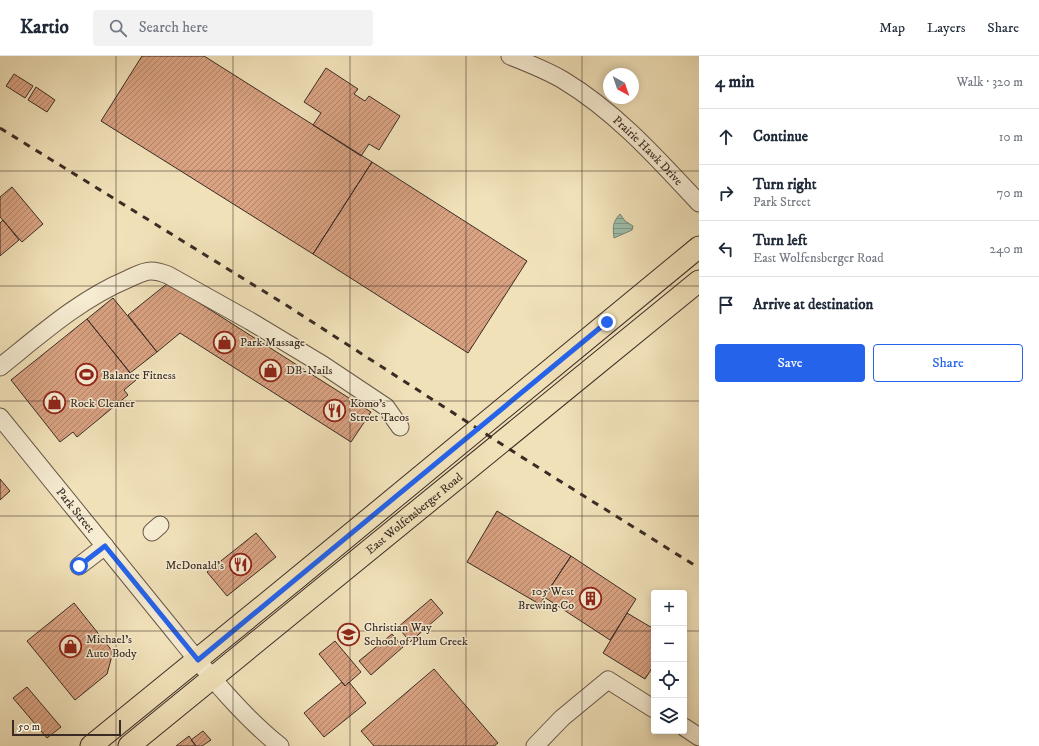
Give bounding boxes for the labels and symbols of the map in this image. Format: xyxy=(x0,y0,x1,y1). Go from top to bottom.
north arrow xyxy=(603,68,639,104)
street label: Prairie Hawk Drive xyxy=(610,113,686,189)
route end xyxy=(598,313,616,331)
shop icon: Park Massage xyxy=(212,329,238,355)
place label: Park Massage xyxy=(240,335,305,350)
shop icon: DB-Nails xyxy=(257,357,283,383)
sports icon: Balance Fitness xyxy=(73,362,99,388)
place label: DB-Nails xyxy=(286,363,333,378)
place label: Balance Fitness xyxy=(102,368,176,383)
shop icon: Rock Cleaner xyxy=(41,390,67,416)
place label: Rock Cleaner xyxy=(70,396,135,411)
place label: Komo's Street Tacos xyxy=(350,396,409,425)
restaurant icon: Komo's Street Tacos xyxy=(321,397,347,423)
street label: East Wolfensberger Road xyxy=(363,470,466,558)
street label: Park Street xyxy=(53,485,98,536)
restaurant icon: McDonald's xyxy=(227,552,253,578)
route start xyxy=(70,557,88,575)
place label: McDonald's xyxy=(165,558,224,573)
place label: 105 West Brewing Co xyxy=(518,584,574,613)
building icon: 105 West Brewing Co xyxy=(577,585,603,611)
place label: Christian Way School of Plum Creek xyxy=(364,620,468,649)
school or university icon: Christian Way School of Plum Creek xyxy=(335,621,361,647)
place label: Michael's Auto Body xyxy=(86,632,137,661)
shop icon: Michael's Auto Body xyxy=(57,633,83,659)
scale bar xyxy=(12,718,121,737)

